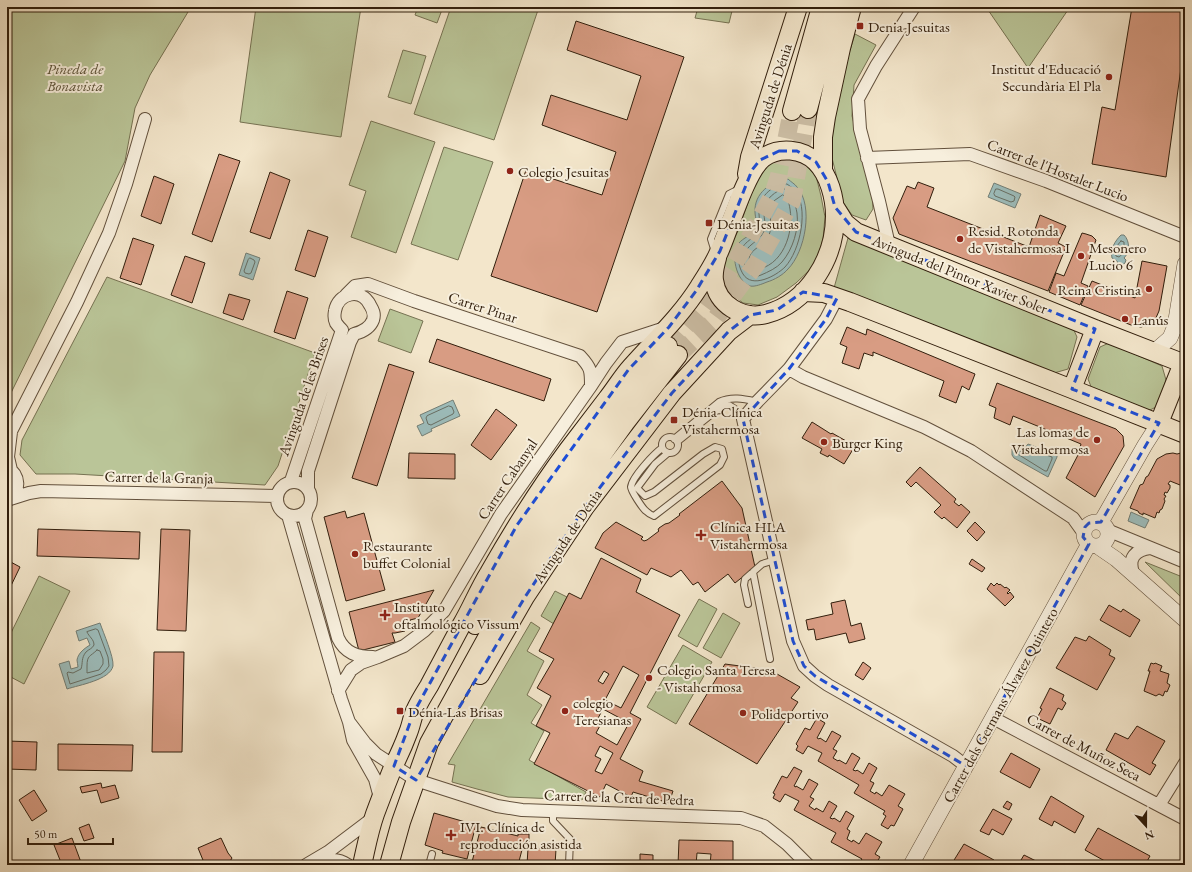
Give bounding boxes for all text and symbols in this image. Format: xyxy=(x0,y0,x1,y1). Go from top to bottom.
place label: Denia-Jesuitas xyxy=(868,17,950,36)
marker: Denia-Jesuitas xyxy=(855,21,865,31)
street label: Avinguda de Dénia xyxy=(744,41,796,152)
park label: Pineda de Bonavista xyxy=(46,59,104,95)
place label: Institut d'Educació Secundària El Pla xyxy=(991,59,1101,95)
marker: Institut d'Educació Secundària El Pla xyxy=(1104,72,1114,82)
street label: Carrer de l'Hostaler Lucio xyxy=(985,134,1131,206)
place label: Colegio Jesuitas xyxy=(518,162,609,181)
marker: Colegio Jesuitas xyxy=(505,166,515,176)
place label: Dénia-Jesuitas xyxy=(717,214,799,233)
marker: Dénia-Jesuitas xyxy=(704,218,714,228)
place label: Resid. Rotonda de Vistahermosa I xyxy=(968,221,1070,257)
street label: Avinguda del Pintor Xavier Soler xyxy=(869,230,1051,318)
marker: Resid. Rotonda de Vistahermosa I xyxy=(955,234,965,244)
place label: Mesonero Lucio 6 xyxy=(1089,238,1147,274)
marker: Mesonero Lucio 6 xyxy=(1076,251,1086,261)
place label: Reina Cristina xyxy=(1057,280,1141,299)
marker: Reina Cristina xyxy=(1144,284,1154,294)
street label: Carrer Pinar xyxy=(446,287,520,327)
place label: Lanús xyxy=(1133,310,1169,329)
marker: Lanús xyxy=(1120,314,1130,324)
street label: Avinguda de les Brises xyxy=(273,334,332,459)
place label: Dénia-Clínica Vistahermosa xyxy=(682,402,762,438)
marker: Dénia-Clínica Vistahermosa xyxy=(669,415,679,425)
place label: Las lomas de Vistahermosa xyxy=(1011,422,1089,458)
place label: Burger King xyxy=(832,433,903,452)
street label: Carrer Cabanyal xyxy=(473,434,541,523)
marker: Las lomas de Vistahermosa xyxy=(1092,435,1102,445)
marker: Burger King xyxy=(819,437,829,447)
street label: Carrer de la Granja xyxy=(104,467,214,487)
street label: Avinguda de Dénia xyxy=(528,485,606,588)
place label: Clínica HLA Vistahermosa xyxy=(710,517,788,553)
marker: Clínica HLA Vistahermosa xyxy=(695,529,707,541)
place label: Restaurante buffet Colonial xyxy=(363,536,451,572)
marker: Restaurante buffet Colonial xyxy=(350,549,360,559)
place label: Instituto oftalmológico Vissum xyxy=(394,597,520,633)
street label: Carrer dels Germans Álvarez Quintero xyxy=(938,604,1062,806)
marker: Instituto oftalmológico Vissum xyxy=(379,609,391,621)
place label: Colegio Santa Teresa - Vistahermosa xyxy=(657,660,776,696)
marker: Colegio Santa Teresa - Vistahermosa xyxy=(644,673,654,683)
place label: colegio Teresianas xyxy=(573,693,632,729)
place label: Dénia-Las Brisas xyxy=(408,702,503,721)
place label: Polideportivo xyxy=(751,704,829,723)
marker: Dénia-Las Brisas xyxy=(395,706,405,716)
marker: colegio Teresianas xyxy=(560,706,570,716)
marker: Polideportivo xyxy=(738,708,748,718)
street label: Carrer de Muñoz Seca xyxy=(1024,709,1144,785)
street label: Carrer de la Creu de Pedra xyxy=(544,785,694,809)
north arrow xyxy=(1126,806,1166,846)
place label: IVI. Clínica de reproducción asistida xyxy=(460,817,582,853)
scale bar xyxy=(28,820,113,846)
text: 50 m xyxy=(34,826,58,842)
text: N xyxy=(1143,827,1156,844)
marker: IVI. Clínica de reproducción asistida xyxy=(445,829,457,841)

